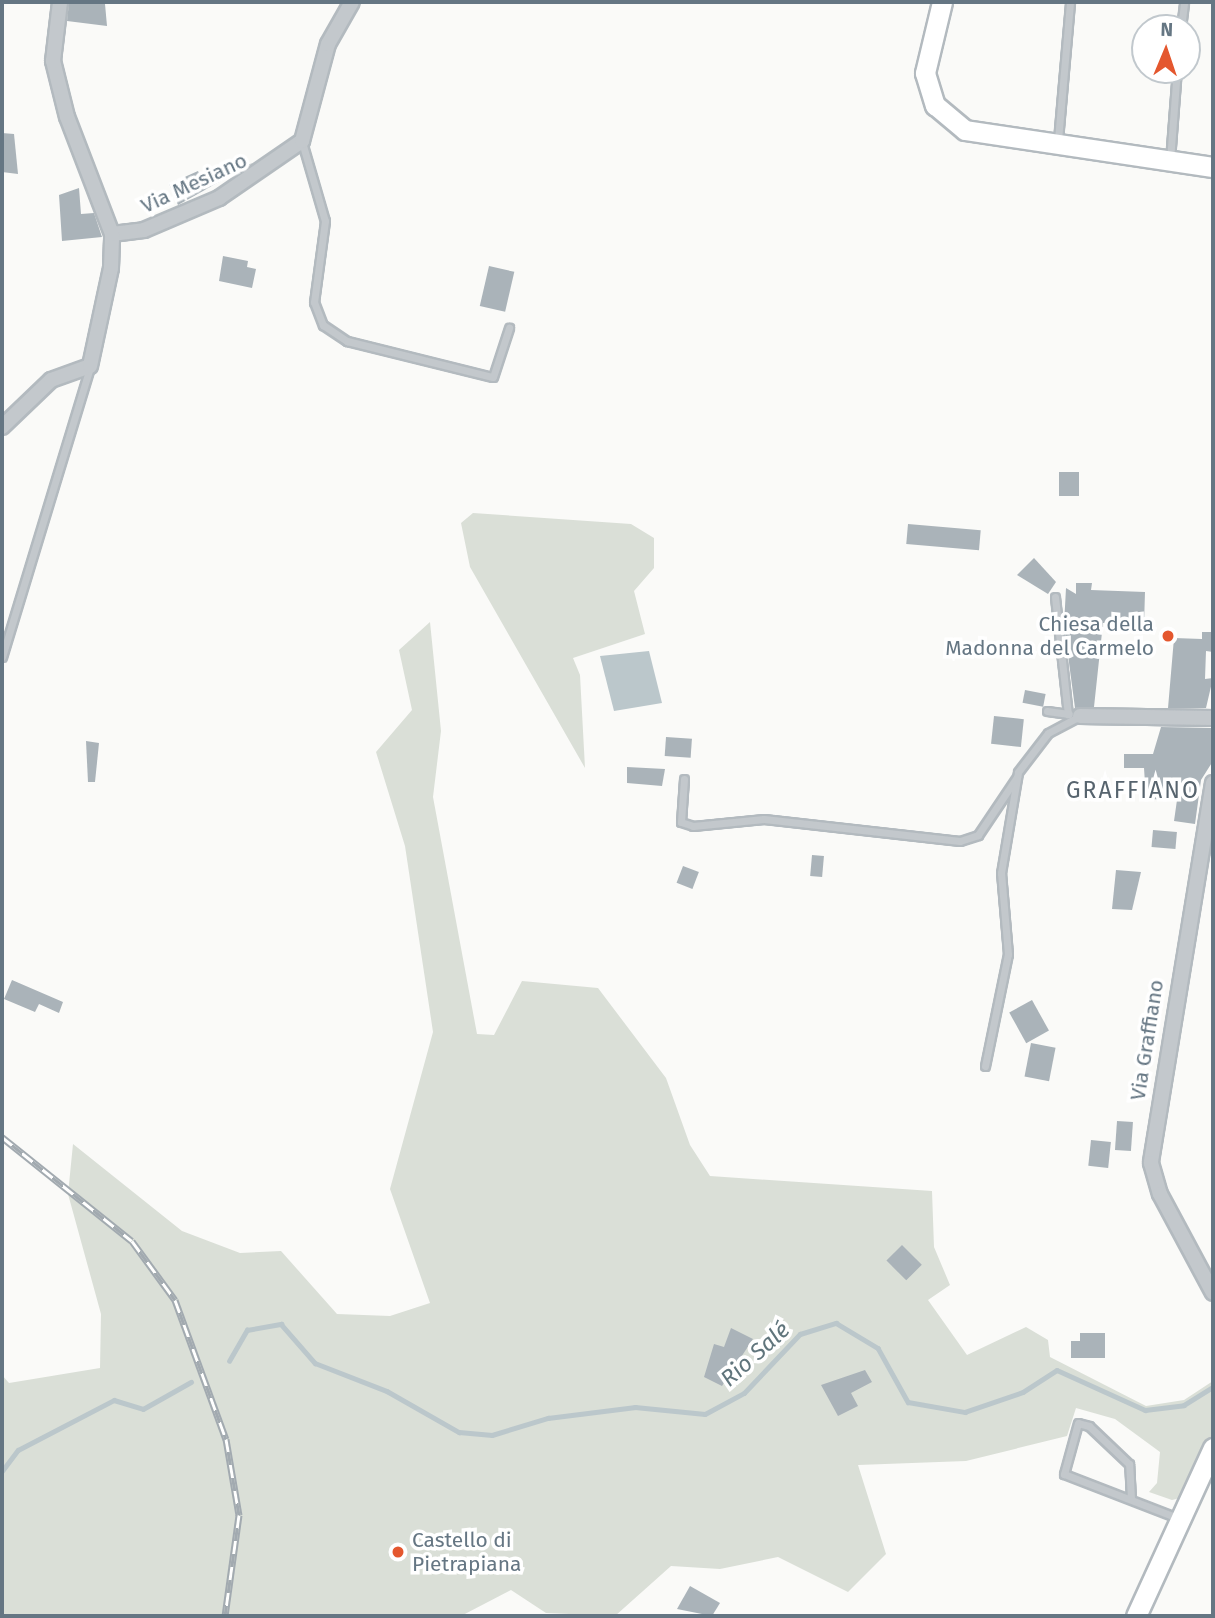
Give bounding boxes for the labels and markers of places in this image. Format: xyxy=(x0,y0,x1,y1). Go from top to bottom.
place label: Chiesa della Madonna del Carmelo xyxy=(945,611,1154,661)
marker: Chiesa della Madonna del Carmelo xyxy=(1160,628,1176,644)
place label: Castello di Pietrapiana xyxy=(412,1527,521,1577)
marker: Castello di Pietrapiana xyxy=(390,1544,406,1560)

